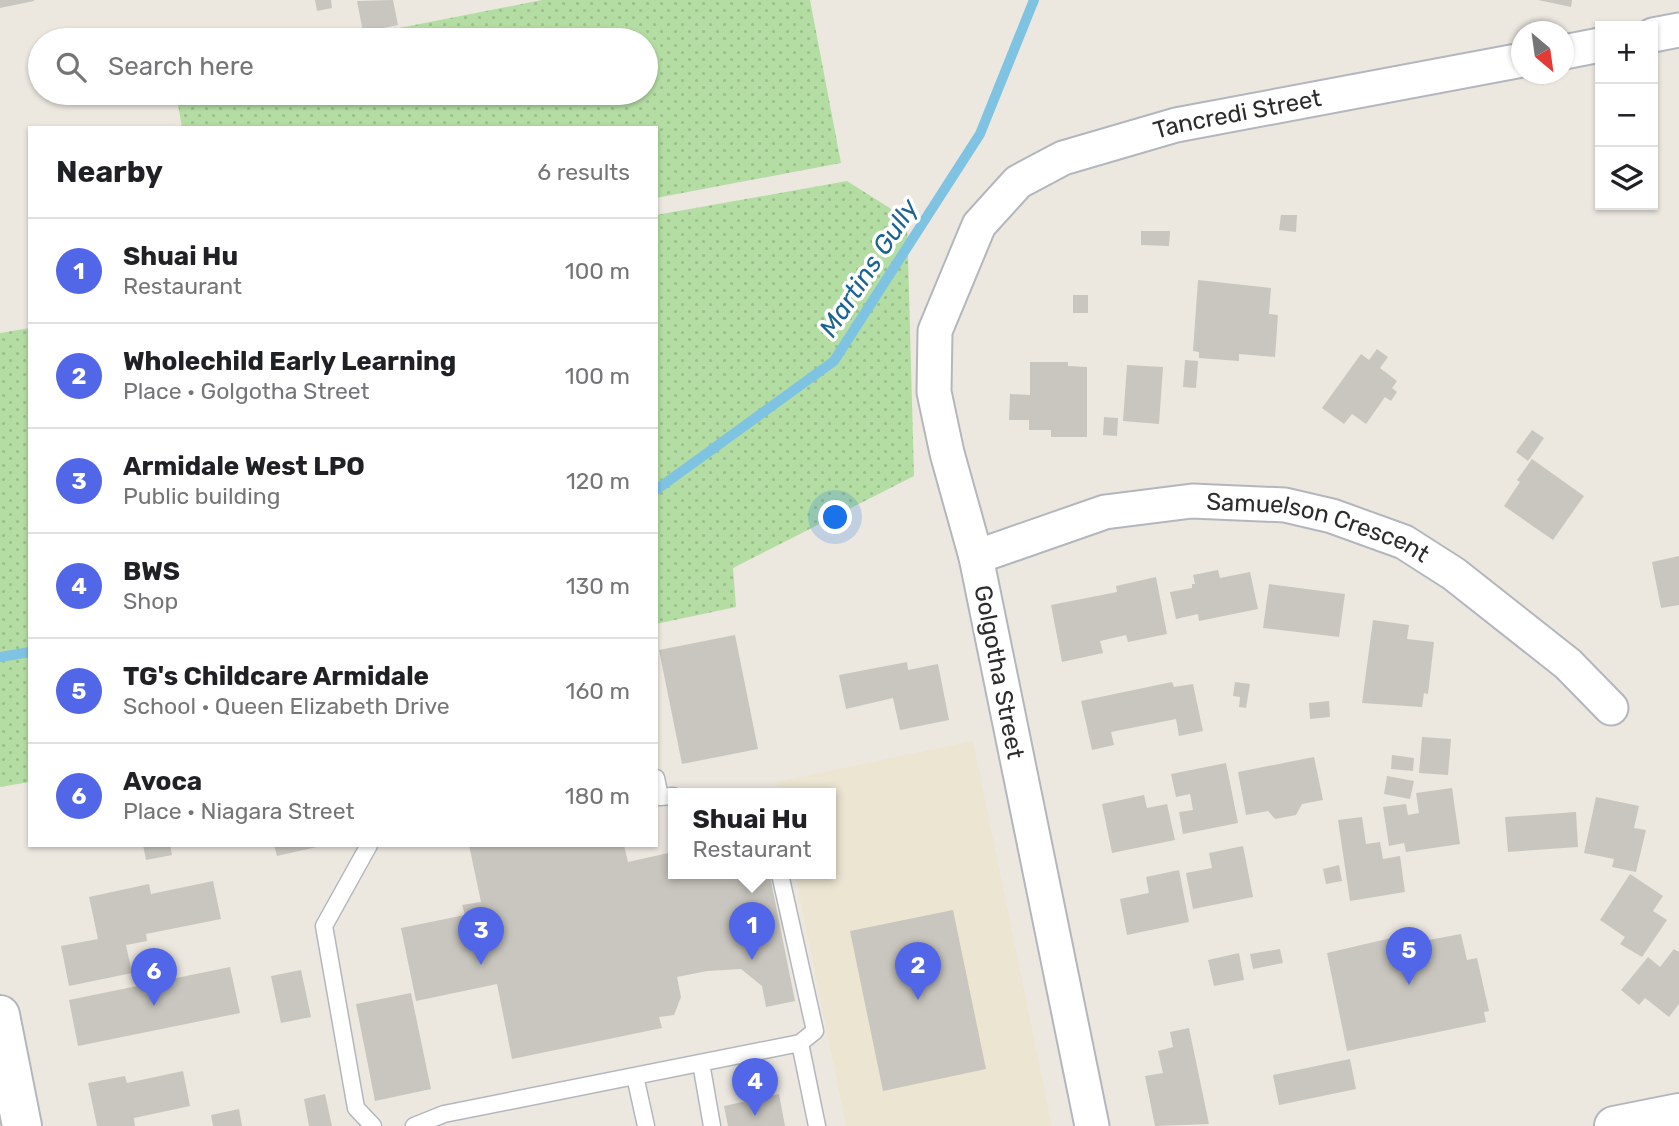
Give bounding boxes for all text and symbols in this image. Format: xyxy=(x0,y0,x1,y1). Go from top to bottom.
north arrow xyxy=(1511,21,1574,84)
map controls xyxy=(1595,21,1658,210)
button: + xyxy=(1595,21,1658,84)
search box xyxy=(28,28,658,105)
icon: search xyxy=(52,48,90,86)
text: Search here xyxy=(108,51,254,82)
street label: Tancredi Street xyxy=(1150,84,1324,145)
button: − xyxy=(1595,84,1658,147)
button: layers xyxy=(1595,147,1658,210)
text: Nearby xyxy=(56,154,163,190)
text: 6 results xyxy=(537,158,630,186)
water label: Martins Gully xyxy=(813,193,925,343)
text: Shuai Hu xyxy=(123,241,238,272)
text: 1 xyxy=(73,257,85,285)
text: 100 m xyxy=(565,257,630,285)
text: Restaurant xyxy=(123,272,242,300)
text: Wholechild Early Learning xyxy=(123,346,456,377)
text: 2 xyxy=(72,362,86,390)
text: 100 m xyxy=(565,362,630,390)
text: Place · Golgotha Street xyxy=(123,377,370,405)
text: Armidale West LPO xyxy=(123,451,365,482)
text: 3 xyxy=(71,467,87,495)
text: 120 m xyxy=(566,467,630,495)
text: Public building xyxy=(123,482,280,510)
street label: Samuelson Crescent xyxy=(1206,488,1434,568)
your location xyxy=(818,500,852,534)
text: BWS xyxy=(123,556,180,587)
text: 4 xyxy=(71,572,87,600)
text: 130 m xyxy=(566,572,630,600)
street label: Golgotha Street xyxy=(968,583,1030,761)
text: Shop xyxy=(123,587,178,615)
text: TG's Childcare Armidale xyxy=(123,661,429,692)
text: 5 xyxy=(72,677,86,705)
text: 160 m xyxy=(566,677,630,705)
text: School · Queen Elizabeth Drive xyxy=(123,692,450,720)
text: Avoca xyxy=(123,766,202,797)
text: 6 xyxy=(72,782,86,810)
text: 180 m xyxy=(565,782,630,810)
popup xyxy=(668,788,836,879)
text: Place · Niagara Street xyxy=(123,797,355,825)
text: Shuai Hu xyxy=(692,804,808,835)
text: Restaurant xyxy=(692,835,812,863)
pin: 1 xyxy=(729,902,775,960)
pin: 3 xyxy=(458,907,504,965)
pin: 5 xyxy=(1386,927,1432,985)
pin: 2 xyxy=(895,942,941,1000)
pin: 6 xyxy=(131,948,177,1006)
pin: 4 xyxy=(732,1058,778,1116)

